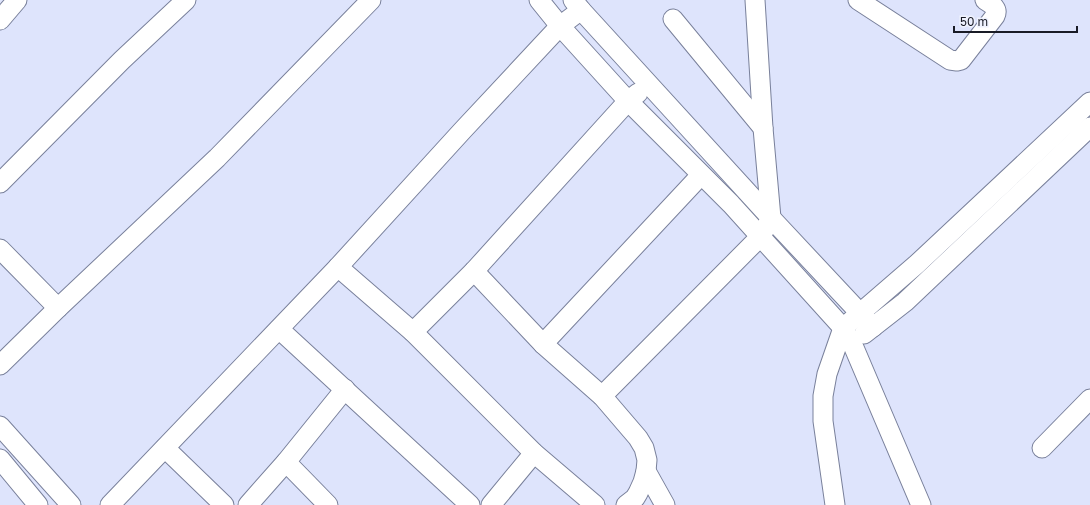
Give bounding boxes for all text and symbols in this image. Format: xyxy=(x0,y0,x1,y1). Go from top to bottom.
scale bar xyxy=(954,8,1077,34)
text: 50 m xyxy=(960,14,988,29)

